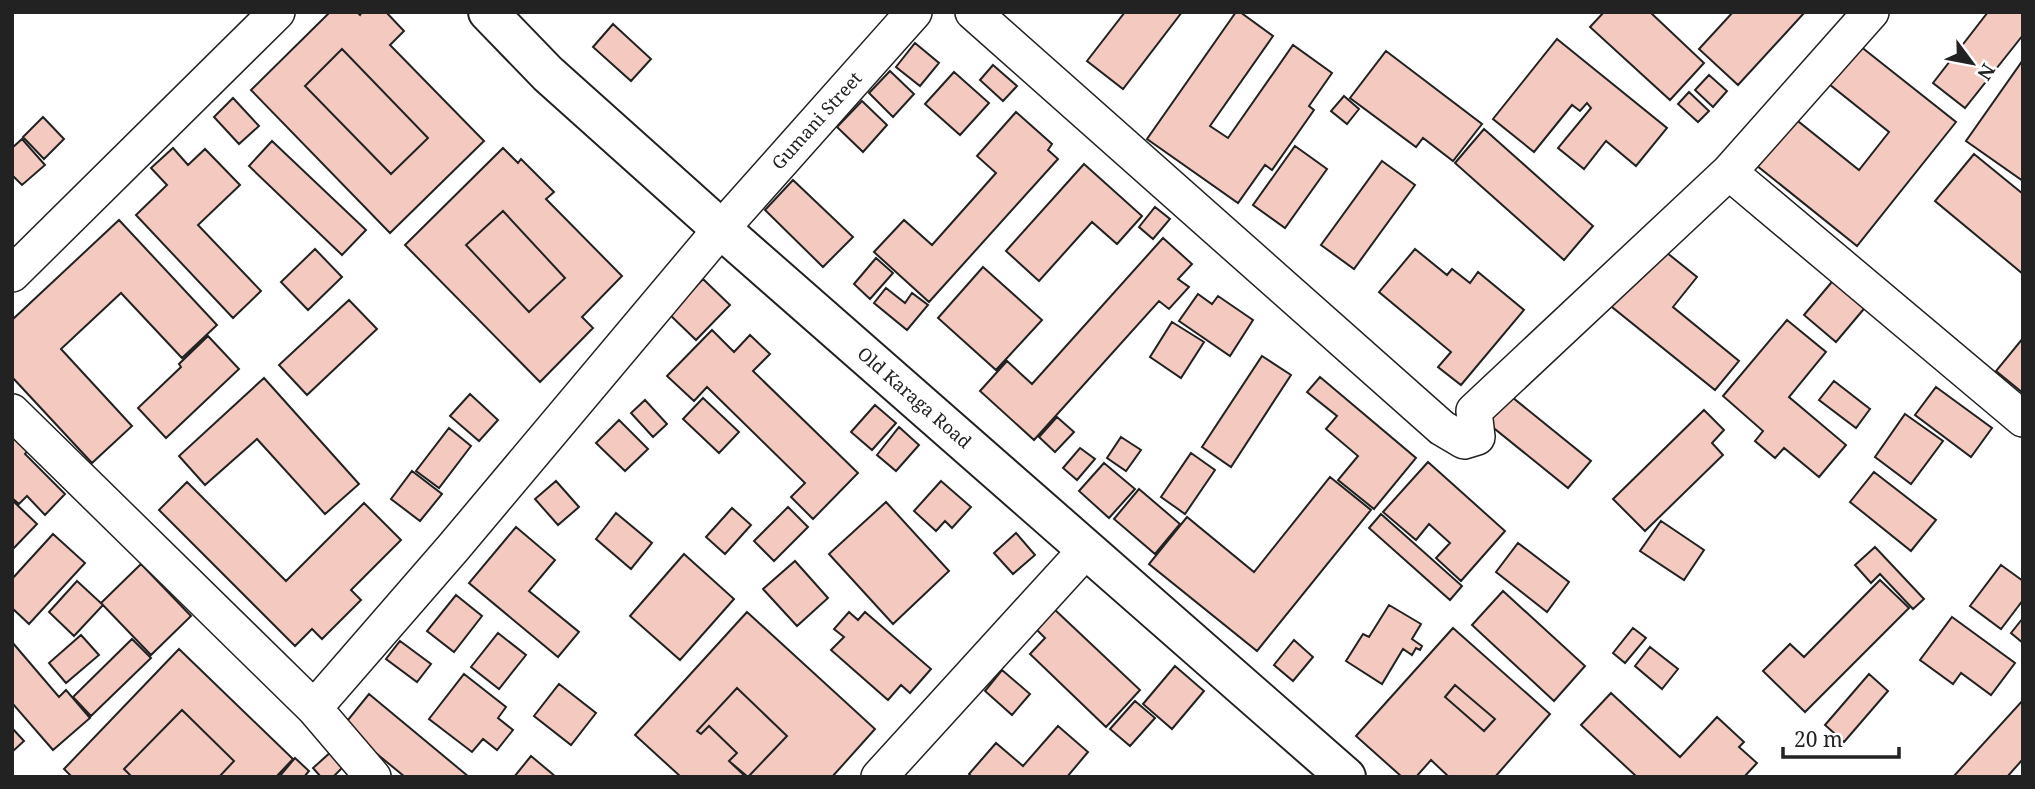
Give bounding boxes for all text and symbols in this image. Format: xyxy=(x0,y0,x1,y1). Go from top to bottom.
north arrow xyxy=(1937,28,2007,98)
text: N xyxy=(1971,59,2001,85)
street label: Gumani Street xyxy=(766,66,867,174)
street label: Old Karaga Road xyxy=(853,341,977,453)
scale bar xyxy=(1783,716,1898,760)
text: 20 m xyxy=(1794,725,1843,753)

